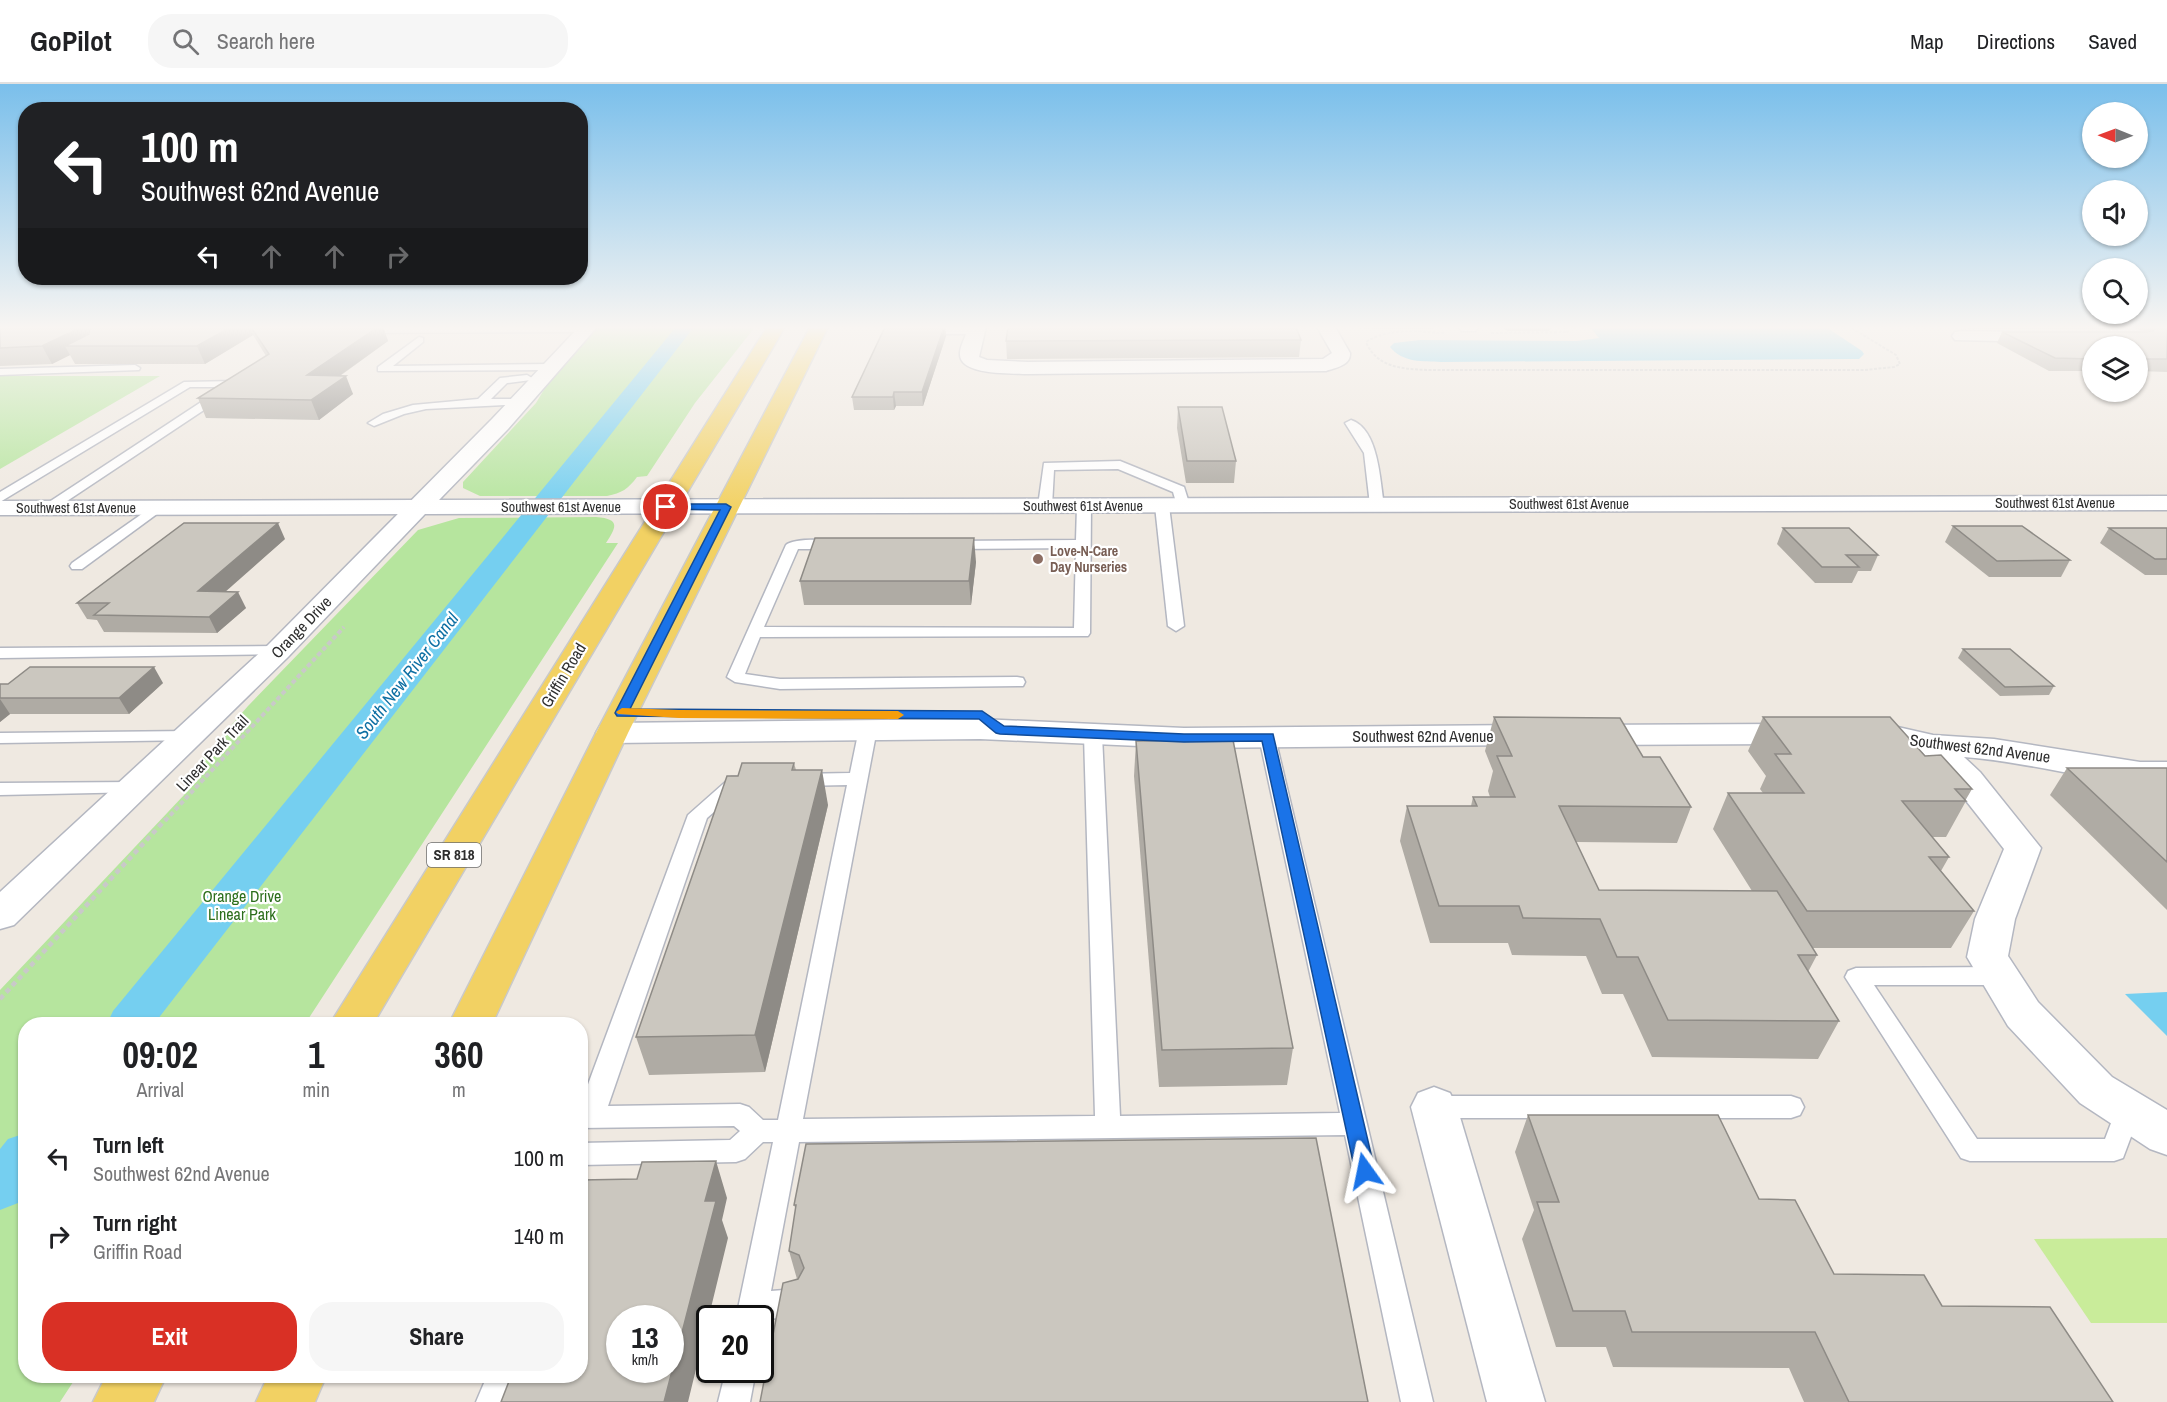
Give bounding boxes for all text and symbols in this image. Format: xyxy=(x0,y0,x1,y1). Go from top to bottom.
search box xyxy=(148,14,568,68)
text: GoPilot xyxy=(30,22,112,60)
icon: search xyxy=(169,25,202,58)
text: Search here xyxy=(217,26,315,56)
text: Map xyxy=(1910,27,1944,56)
text: Directions xyxy=(1977,27,2055,56)
text: Saved xyxy=(2088,27,2137,56)
north arrow xyxy=(2082,102,2148,168)
map controls xyxy=(2082,102,2148,402)
text: 100 m xyxy=(141,119,239,175)
icon: left xyxy=(42,126,120,204)
text: Southwest 62nd Avenue xyxy=(141,173,379,209)
button: sound xyxy=(2082,180,2148,246)
icon: left xyxy=(192,240,225,273)
icon: ahead xyxy=(255,240,288,273)
icon: ahead xyxy=(318,240,351,273)
icon: right xyxy=(381,240,414,273)
button: search xyxy=(2082,258,2148,324)
button: layers xyxy=(2082,336,2148,402)
pin xyxy=(640,481,691,532)
icon: arrive xyxy=(649,490,682,523)
street label: Southwest 61st Avenue xyxy=(1995,494,2115,512)
street label: Southwest 61st Avenue xyxy=(1509,495,1629,513)
street label: Southwest 61st Avenue xyxy=(1023,497,1143,515)
street label: Southwest 61st Avenue xyxy=(501,498,621,516)
street label: Southwest 61st Avenue xyxy=(16,499,136,517)
place label: Love-N-Care Day Nurseries xyxy=(1050,542,1127,576)
marker: Love-N-Care Day Nurseries xyxy=(1031,552,1045,566)
street label: Orange Drive xyxy=(266,591,336,663)
water label: South New River Canal xyxy=(349,607,464,744)
street label: Griffin Road xyxy=(535,639,591,711)
street label: Linear Park Trail xyxy=(171,710,253,796)
street label: Southwest 62nd Avenue xyxy=(1352,725,1494,747)
street label: Southwest 62nd Avenue xyxy=(1909,728,2051,768)
road number: SR 818 xyxy=(427,843,481,867)
park label: Orange Drive Linear Park xyxy=(203,885,281,925)
text: 09:02 xyxy=(122,1031,198,1079)
text: 1 xyxy=(308,1031,324,1079)
text: 360 xyxy=(434,1031,484,1079)
text: Arrival xyxy=(137,1076,184,1103)
text: min xyxy=(302,1076,330,1103)
text: m xyxy=(452,1076,466,1103)
text: Turn left xyxy=(93,1130,164,1160)
position arrow xyxy=(1333,1139,1397,1203)
icon: left xyxy=(42,1142,75,1175)
text: 100 m xyxy=(514,1143,564,1173)
text: Southwest 62nd Avenue xyxy=(93,1160,270,1187)
text: Turn right xyxy=(93,1208,177,1238)
icon: right xyxy=(42,1220,75,1253)
text: 140 m xyxy=(514,1221,564,1251)
text: Griffin Road xyxy=(93,1238,182,1265)
button: Exit xyxy=(42,1302,297,1371)
button: Share xyxy=(309,1302,564,1371)
speed limit sign: 20 xyxy=(696,1305,774,1383)
text: 13 xyxy=(631,1317,659,1357)
text: km/h xyxy=(632,1349,658,1370)

